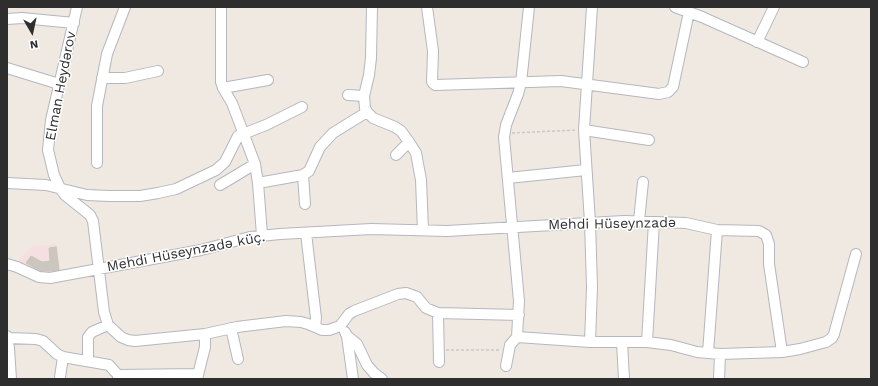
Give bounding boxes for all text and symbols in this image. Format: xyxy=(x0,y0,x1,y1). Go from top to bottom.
north arrow xyxy=(12,12,52,52)
street label: Elman Heydərov xyxy=(42,30,80,142)
text: N xyxy=(29,37,39,51)
street label: Mehdi Hüseynzadə xyxy=(548,214,676,234)
street label: Mehdi Hüseynzadə küç. xyxy=(105,228,267,276)

